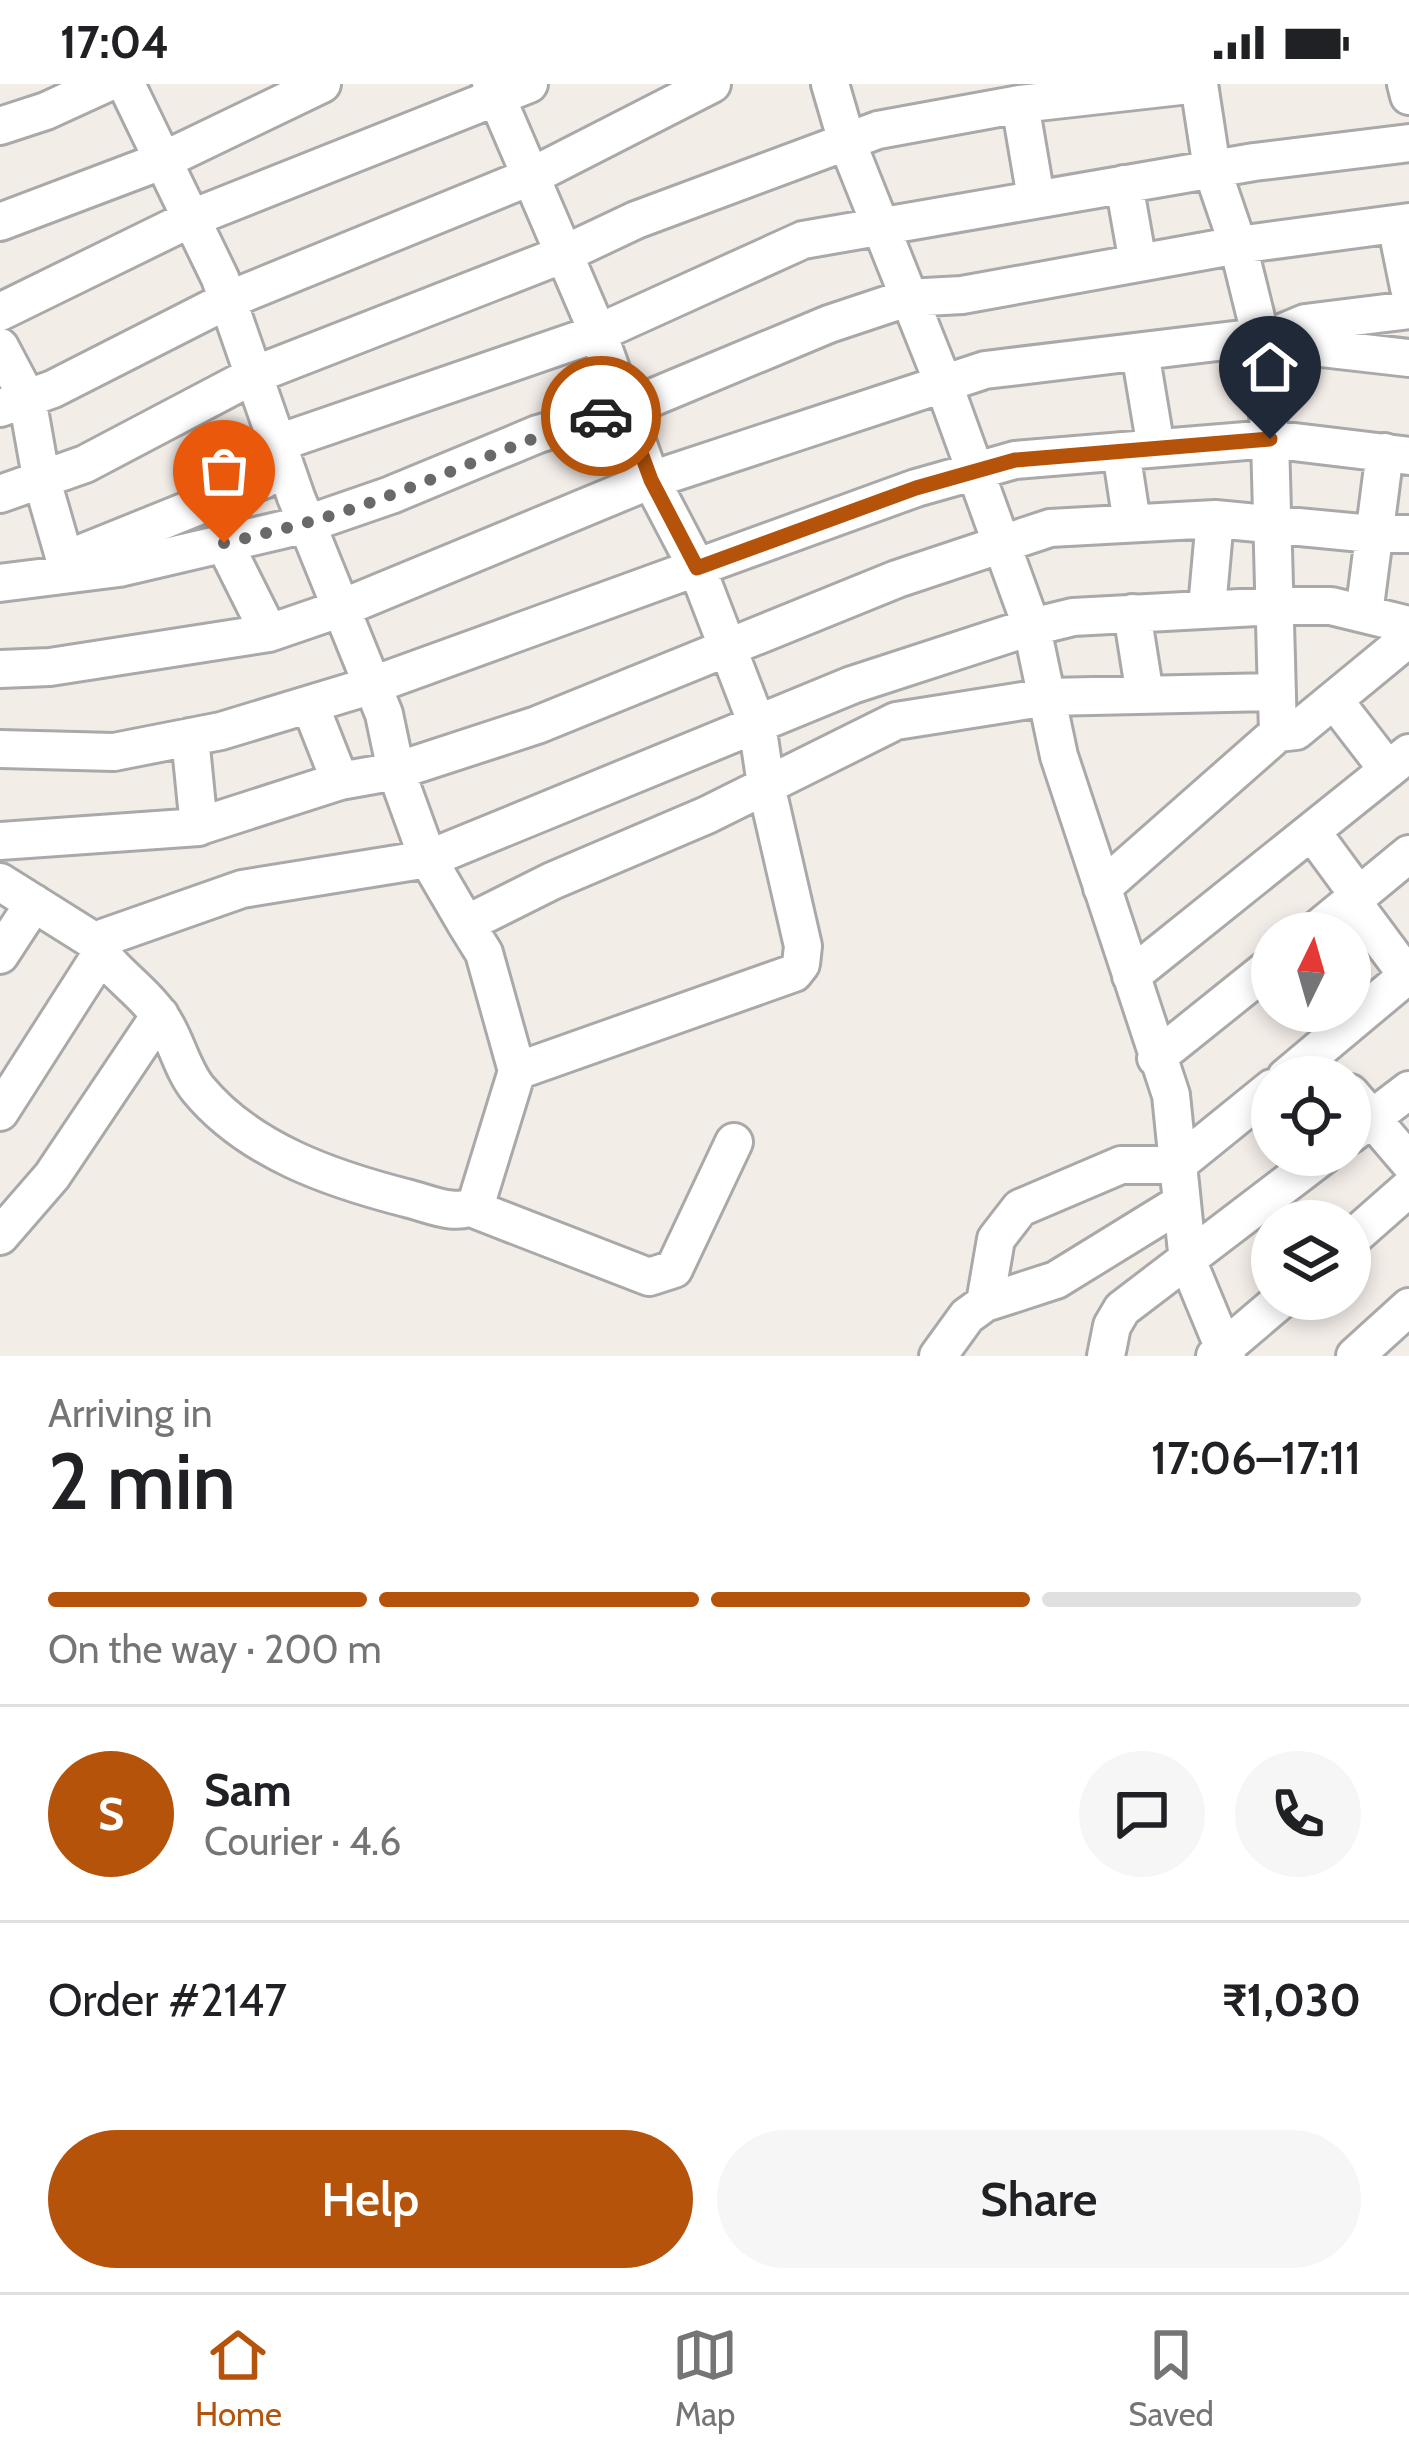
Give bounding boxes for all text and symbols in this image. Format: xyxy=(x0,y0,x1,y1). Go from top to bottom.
text: 17:04 xyxy=(60,15,169,69)
pin xyxy=(1219,316,1321,439)
icon: home xyxy=(1237,334,1303,400)
courier xyxy=(541,356,661,476)
icon: car xyxy=(568,383,634,449)
pin xyxy=(173,420,275,543)
icon: bag xyxy=(191,438,257,504)
north arrow xyxy=(1251,912,1371,1032)
map controls xyxy=(1251,912,1371,1320)
button: locate xyxy=(1251,1056,1371,1176)
button: layers xyxy=(1251,1200,1371,1320)
text: Arriving in xyxy=(48,1389,212,1437)
text: 17:06–17:11 xyxy=(1151,1431,1361,1485)
text: 2 min xyxy=(48,1434,236,1529)
text: On the way · 200 m xyxy=(48,1625,382,1673)
button: chat xyxy=(1079,1751,1205,1877)
button: phone xyxy=(1235,1751,1361,1877)
text: Sam xyxy=(204,1763,292,1817)
text: S xyxy=(98,1787,124,1841)
text: Courier · 4.6 xyxy=(204,1817,401,1865)
text: Order #2147 xyxy=(48,1973,287,2027)
text: ₹1,030 xyxy=(1222,1973,1361,2027)
button: Help xyxy=(48,2130,693,2268)
button: Share xyxy=(717,2130,1361,2268)
tab: Home xyxy=(195,2322,282,2434)
tab: Map xyxy=(672,2322,738,2434)
tab: Saved xyxy=(1128,2322,1214,2434)

